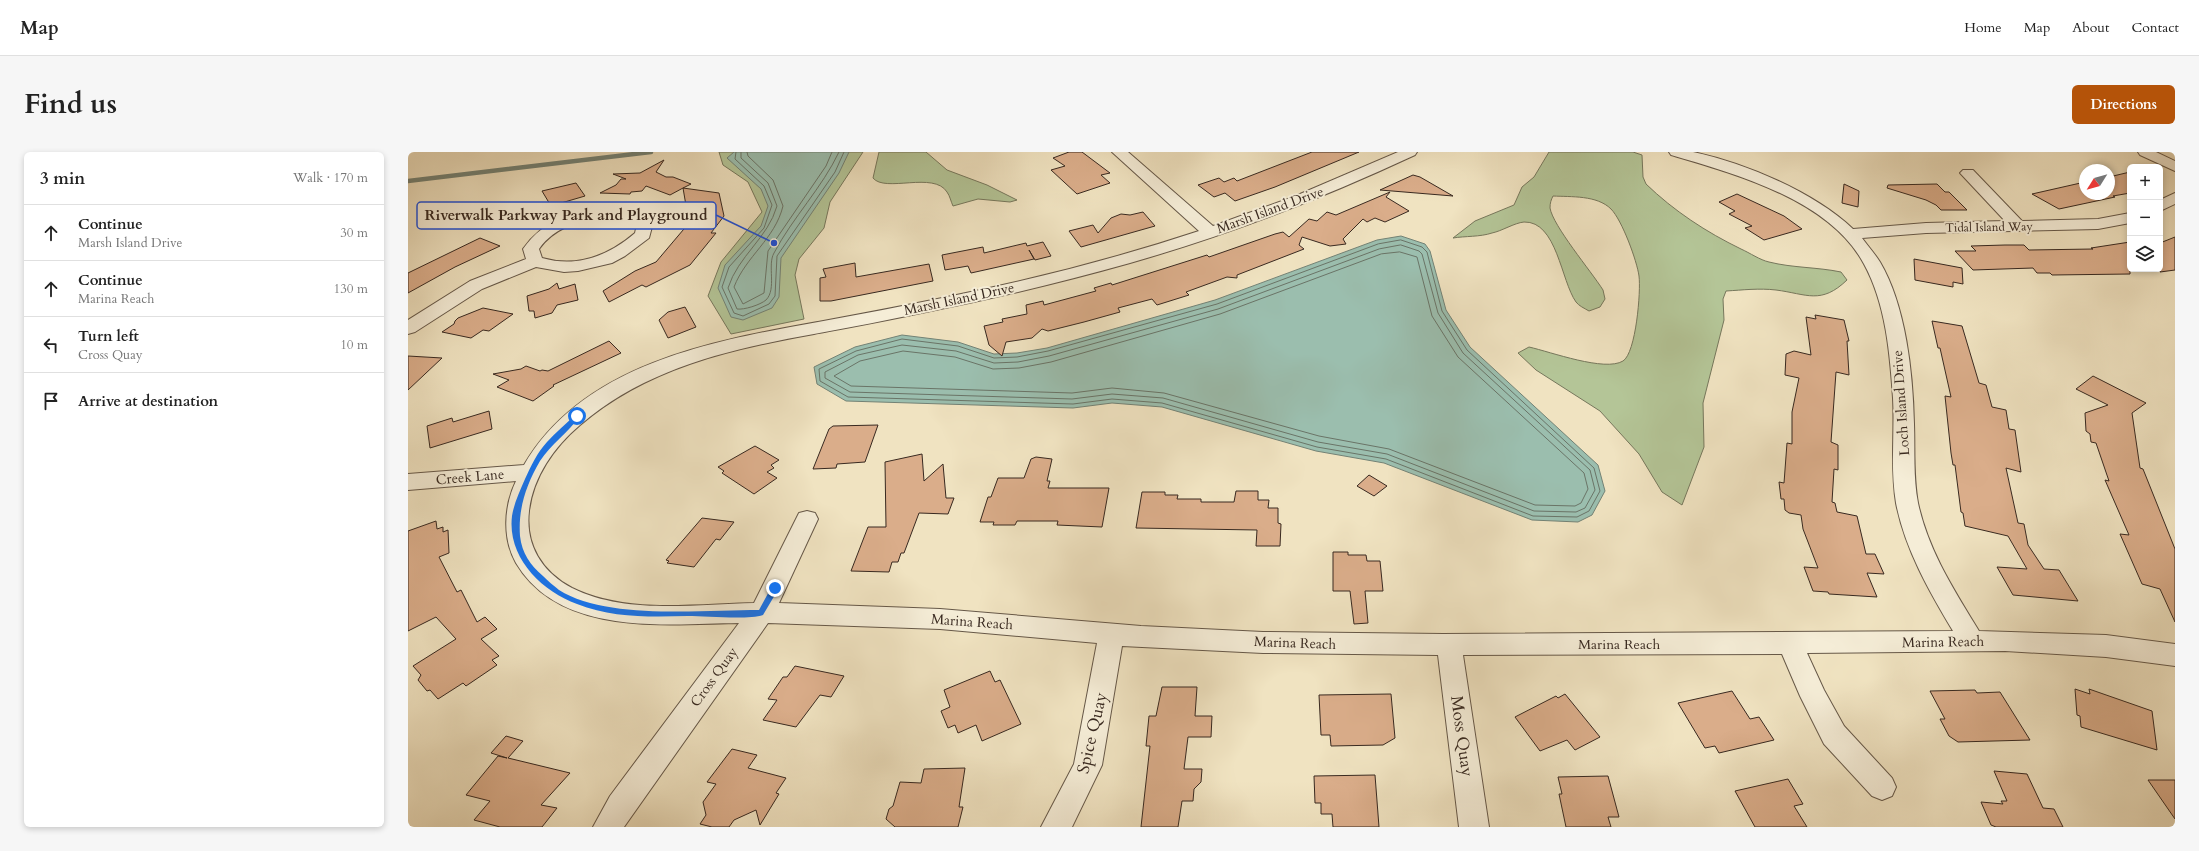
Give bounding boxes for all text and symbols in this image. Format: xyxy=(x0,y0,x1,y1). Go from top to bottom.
text: Map xyxy=(20,15,59,41)
text: Home xyxy=(1964,18,2002,37)
text: Map xyxy=(2024,18,2050,37)
text: About xyxy=(2072,18,2109,37)
text: Contact xyxy=(2131,18,2179,37)
text: Find us xyxy=(24,85,117,123)
button: Directions xyxy=(2072,85,2175,124)
north arrow xyxy=(2079,164,2115,200)
map controls xyxy=(2127,164,2163,272)
button: + xyxy=(2127,164,2163,200)
text: 3 min xyxy=(40,167,85,190)
text: Walk · 170 m xyxy=(293,169,368,187)
street label: Marsh Island Drive xyxy=(1214,182,1326,238)
button: − xyxy=(2127,200,2163,236)
callout: Riverwalk Parkway Park and Playground xyxy=(417,202,716,229)
text: Riverwalk Parkway Park and Playground xyxy=(425,205,708,225)
text: Continue xyxy=(78,214,143,234)
street label: Tidal Island Way xyxy=(1945,218,2034,236)
icon: ahead xyxy=(40,222,62,244)
text: 30 m xyxy=(340,224,368,242)
text: Marsh Island Drive xyxy=(78,234,183,252)
button: layers xyxy=(2127,236,2163,272)
text: Continue xyxy=(78,270,143,290)
icon: ahead xyxy=(40,278,62,300)
street label: Marsh Island Drive xyxy=(902,278,1016,320)
text: 130 m xyxy=(334,280,368,298)
text: Marina Reach xyxy=(78,290,154,308)
text: Turn left xyxy=(78,326,139,346)
icon: left xyxy=(40,334,62,356)
text: 10 m xyxy=(340,336,368,354)
text: Cross Quay xyxy=(78,346,143,364)
street label: Loch Island Drive xyxy=(1888,349,1914,457)
icon: arrive xyxy=(40,390,62,412)
text: Arrive at destination xyxy=(78,391,218,411)
route start xyxy=(568,407,586,425)
street label: Creek Lane xyxy=(435,465,505,489)
route end xyxy=(766,579,784,597)
street label: Marina Reach xyxy=(930,610,1014,634)
street label: Marina Reach xyxy=(1254,632,1337,654)
street label: Marina Reach xyxy=(1902,632,1985,652)
street label: Marina Reach xyxy=(1578,635,1660,654)
street label: Cross Quay xyxy=(686,643,743,711)
street label: Spice Quay xyxy=(1071,690,1113,776)
street label: Moss Quay xyxy=(1445,694,1479,778)

